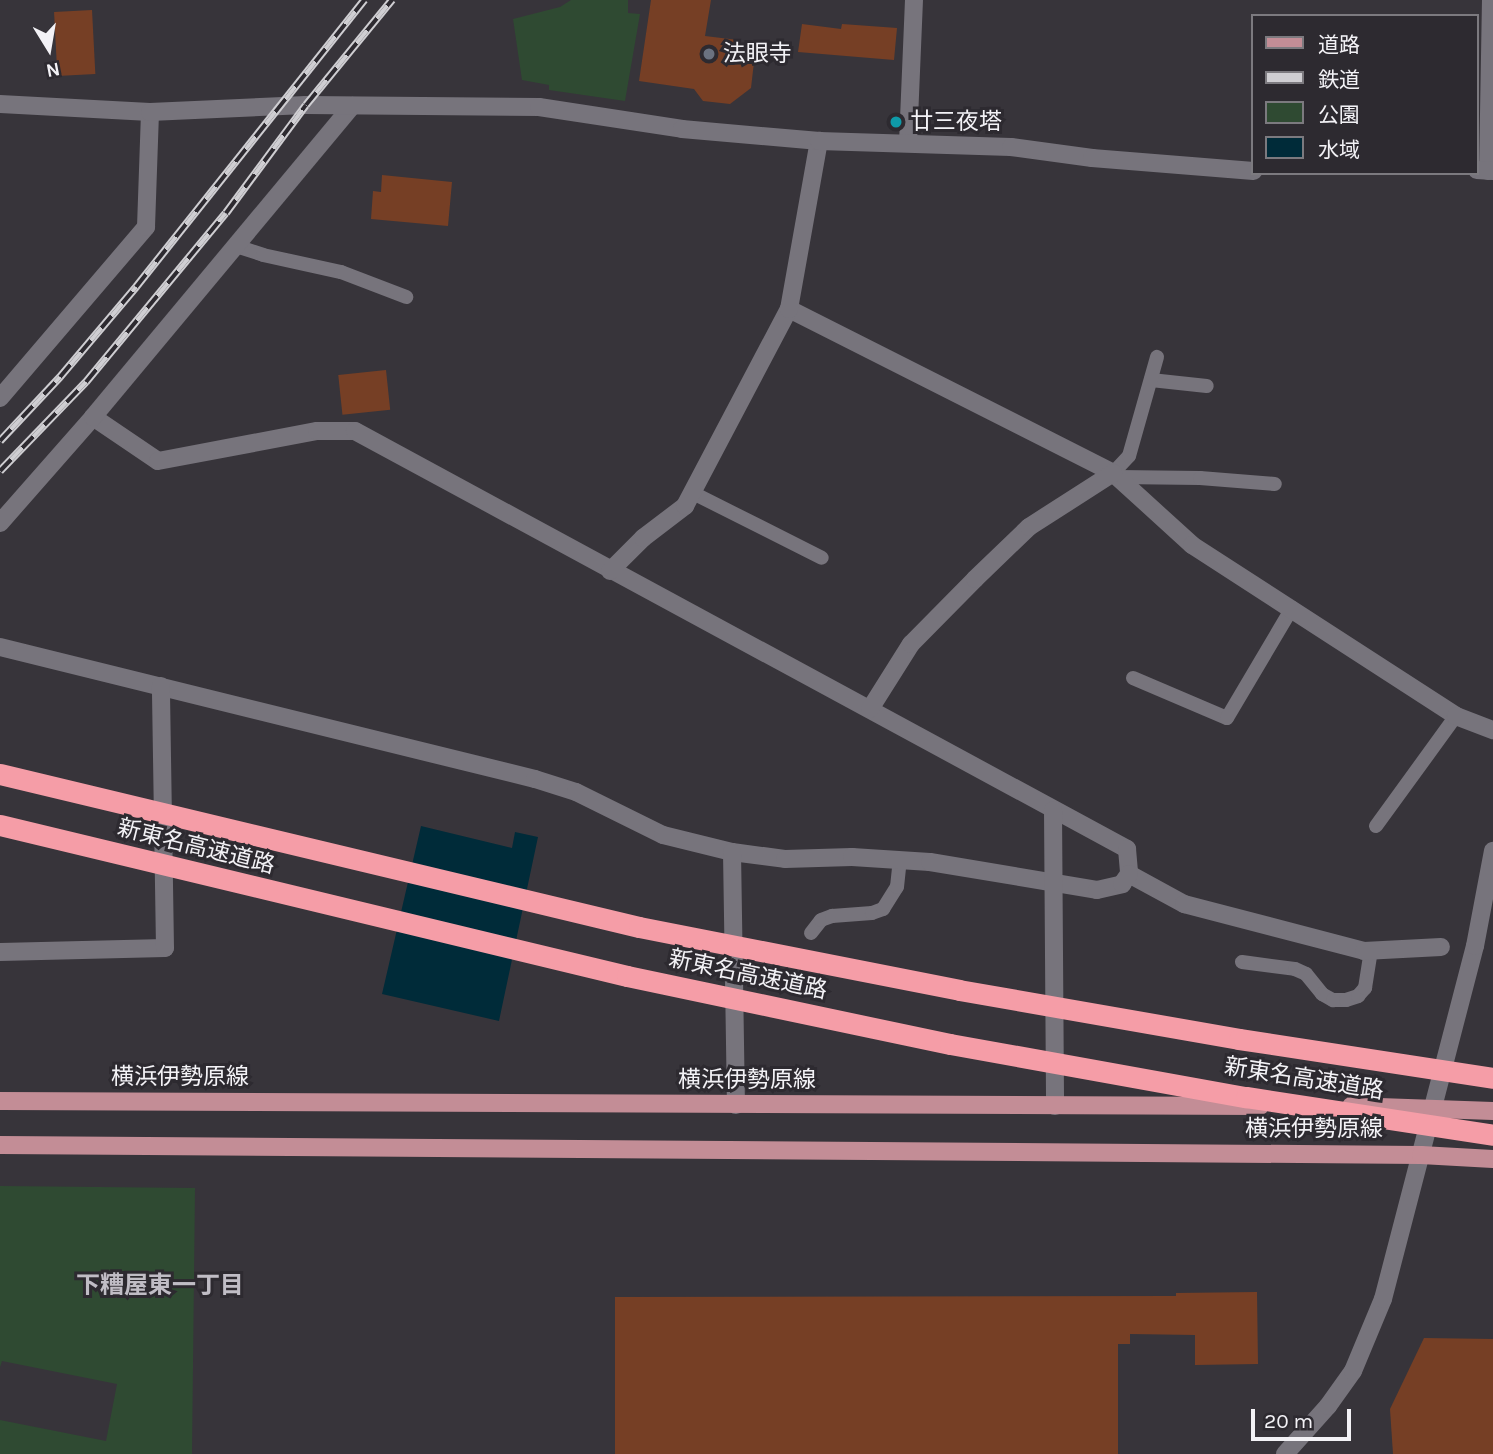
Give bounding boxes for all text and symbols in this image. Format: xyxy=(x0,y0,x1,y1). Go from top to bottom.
north arrow xyxy=(14,14,84,84)
legend xyxy=(1252,14,1479,175)
text: 道路 xyxy=(1318,33,1360,57)
place label: 法眼寺 xyxy=(723,40,792,68)
marker: 法眼寺 xyxy=(701,46,717,62)
text: N xyxy=(44,58,62,82)
text: 鉄道 xyxy=(1318,68,1360,92)
text: 公園 xyxy=(1318,103,1360,127)
place label: 廿三夜塔 xyxy=(910,108,1002,136)
marker: 廿三夜塔 xyxy=(888,114,904,130)
text: 水域 xyxy=(1318,138,1360,162)
street label: 新東名高速道路 xyxy=(115,814,277,880)
street label: 新東名高速道路 xyxy=(666,945,830,1005)
street label: 新東名高速道路 xyxy=(1222,1053,1386,1105)
street label: 横浜伊勢原線 xyxy=(111,1063,249,1091)
street label: 横浜伊勢原線 xyxy=(678,1066,816,1094)
street label: 横浜伊勢原線 xyxy=(1245,1115,1383,1143)
district label: 下糟屋東一丁目 xyxy=(76,1272,244,1300)
scale bar xyxy=(1255,1394,1355,1438)
text: 20 m xyxy=(1264,1409,1313,1433)

